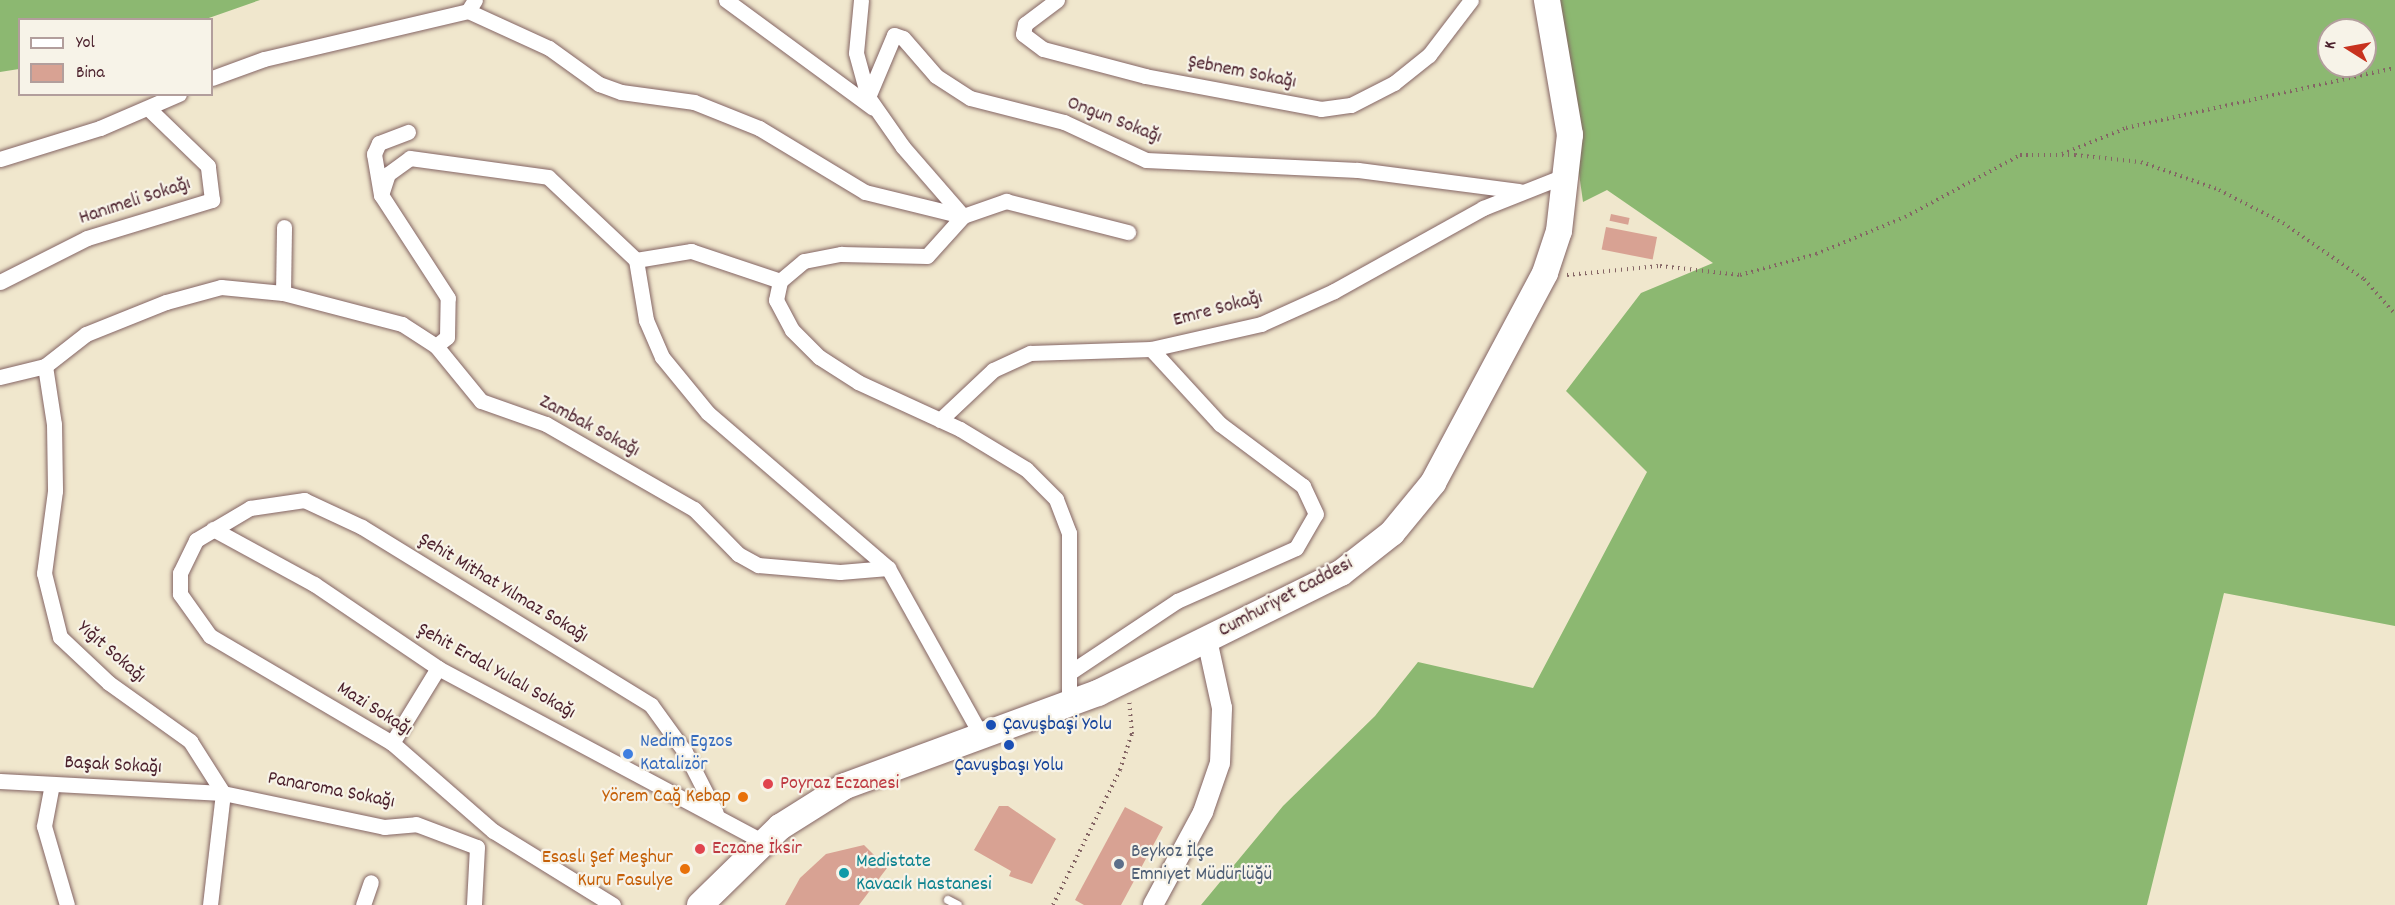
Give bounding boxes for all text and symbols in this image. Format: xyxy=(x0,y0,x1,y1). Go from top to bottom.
legend xyxy=(18,18,213,96)
north arrow xyxy=(2317,18,2377,78)
text: Yol xyxy=(76,31,95,56)
text: K xyxy=(2319,39,2343,51)
street label: Şebnem Sokağı xyxy=(1186,51,1298,95)
text: Bina xyxy=(76,61,105,86)
street label: Ongun Sokağı xyxy=(1063,92,1165,150)
street label: Hanımeli Sokağı xyxy=(76,173,194,231)
street label: Emre Sokağı xyxy=(1171,287,1265,333)
street label: Zambak Sokağı xyxy=(535,390,643,464)
street label: Şehit Mithat Yılmaz Sokağı xyxy=(414,529,592,649)
street label: Cumhuriyet Caddesi xyxy=(1215,552,1357,644)
street label: Yığıt Sokağı xyxy=(72,617,150,689)
street label: Şehit Erdal Yulalı Sokağı xyxy=(413,619,579,725)
street label: Mazi Sokağı xyxy=(332,677,416,743)
place label: Çavuşbaşi Yolu xyxy=(1003,713,1112,737)
marker: Çavuşbaşi Yolu xyxy=(984,718,998,732)
place label: Nedim Egzos Katalizör xyxy=(640,730,733,777)
marker: Çavuşbaşı Yolu xyxy=(1002,738,1016,752)
marker: Nedim Egzos Katalizör xyxy=(621,747,635,761)
street label: Başak Sokağı xyxy=(64,751,162,781)
place label: Çavuşbaşı Yolu xyxy=(955,754,1063,778)
street label: Panaroma Sokağı xyxy=(265,767,397,815)
place label: Poyraz Eczanesi xyxy=(780,772,899,796)
marker: Poyraz Eczanesi xyxy=(761,777,775,791)
place label: Yörem Cağ Kebap xyxy=(602,785,731,809)
marker: Yörem Cağ Kebap xyxy=(736,790,750,804)
place label: Eczane İksir xyxy=(712,837,802,861)
place label: Beykoz İlçe Emniyet Müdürlüğü xyxy=(1131,840,1272,887)
marker: Eczane İksir xyxy=(693,842,707,856)
place label: Esaslı Şef Meşhur Kuru Fasulye xyxy=(542,846,673,893)
place label: Medistate Kavacık Hastanesi xyxy=(856,850,992,897)
marker: Beykoz İlçe Emniyet Müdürlüğü xyxy=(1112,857,1126,871)
marker: Esaslı Şef Meşhur Kuru Fasulye xyxy=(678,862,692,876)
marker: Medistate Kavacık Hastanesi xyxy=(837,866,851,880)

